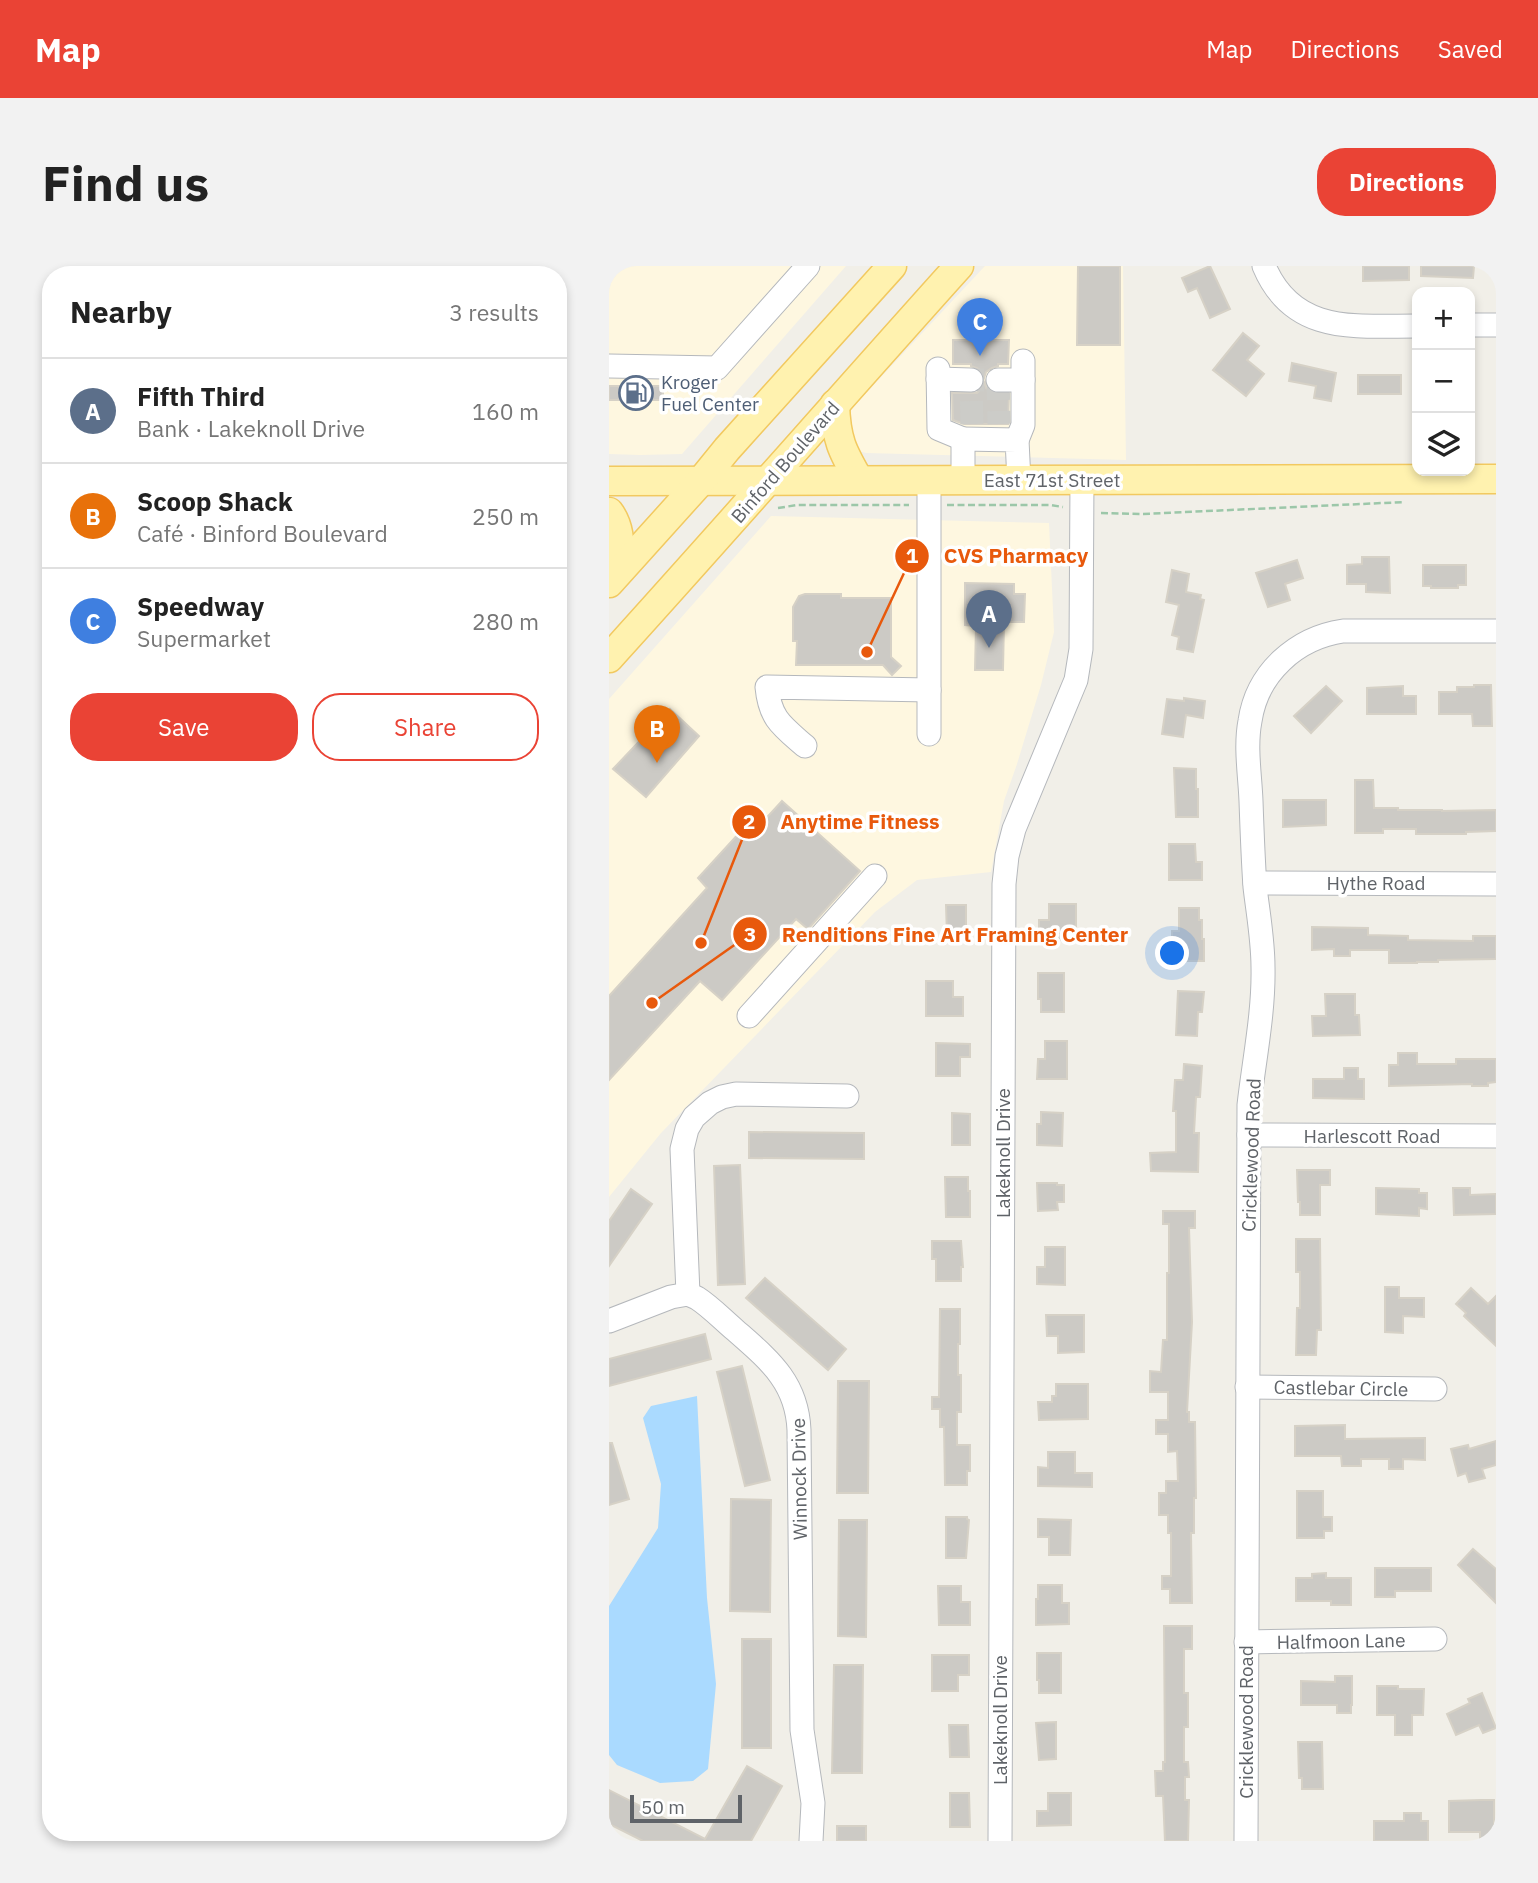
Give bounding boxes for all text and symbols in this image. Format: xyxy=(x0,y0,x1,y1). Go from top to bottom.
text: Map xyxy=(35,28,101,71)
text: Map xyxy=(1206,33,1252,65)
text: Directions xyxy=(1290,33,1400,65)
text: Saved xyxy=(1438,33,1503,65)
button: Directions xyxy=(1317,148,1496,216)
text: Find us xyxy=(42,151,209,214)
map controls xyxy=(1412,287,1475,476)
button: + xyxy=(1412,287,1475,350)
text: Nearby xyxy=(70,292,172,331)
text: 3 results xyxy=(449,297,539,327)
pin: C xyxy=(957,298,1003,356)
button: − xyxy=(1412,350,1475,413)
place label: Kroger Fuel Center xyxy=(661,370,759,416)
fuel station icon: Kroger Fuel Center xyxy=(617,374,655,412)
text: Fifth Third xyxy=(137,379,265,413)
text: A xyxy=(85,396,101,426)
text: 160 m xyxy=(472,396,539,426)
street label: Binford Boulevard xyxy=(726,396,844,528)
text: Bank · Lakeknoll Drive xyxy=(137,413,365,443)
button: layers xyxy=(1412,413,1475,476)
street label: East 71st Street xyxy=(984,468,1120,492)
text: Scoop Shack xyxy=(137,484,293,518)
text: B xyxy=(85,501,101,531)
text: 250 m xyxy=(472,501,539,531)
text: Café · Binford Boulevard xyxy=(137,518,388,548)
callout: CVS Pharmacy xyxy=(894,535,1102,577)
text: 1 xyxy=(906,541,919,569)
text: CVS Pharmacy xyxy=(944,541,1089,569)
text: Speedway xyxy=(137,589,264,623)
pin: A xyxy=(966,590,1012,648)
text: C xyxy=(86,606,100,636)
text: 280 m xyxy=(472,606,539,636)
text: Supermarket xyxy=(137,623,271,653)
button: Save xyxy=(70,693,298,761)
button: Share xyxy=(312,693,539,761)
pin: B xyxy=(634,705,680,763)
callout: Anytime Fitness xyxy=(732,801,954,843)
text: 2 xyxy=(743,807,755,835)
text: Anytime Fitness xyxy=(780,807,940,835)
street label: Hythe Road xyxy=(1327,871,1425,895)
callout: Renditions Fine Art Framing Center xyxy=(733,913,1142,955)
text: 3 xyxy=(744,920,756,948)
text: Renditions Fine Art Framing Center xyxy=(782,920,1129,948)
your location xyxy=(1155,936,1189,970)
street label: Cricklewood Road xyxy=(1236,1078,1266,1232)
street label: Lakeknoll Drive xyxy=(991,1088,1015,1218)
street label: Harlescott Road xyxy=(1304,1124,1440,1148)
street label: Castlebar Circle xyxy=(1274,1375,1408,1401)
street label: Winnock Drive xyxy=(786,1418,812,1540)
street label: Halfmoon Lane xyxy=(1276,1628,1406,1654)
street label: Cricklewood Road xyxy=(1234,1645,1258,1799)
street label: Lakeknoll Drive xyxy=(988,1655,1012,1785)
scale bar xyxy=(630,1792,742,1824)
text: 50 m xyxy=(641,1795,685,1819)

